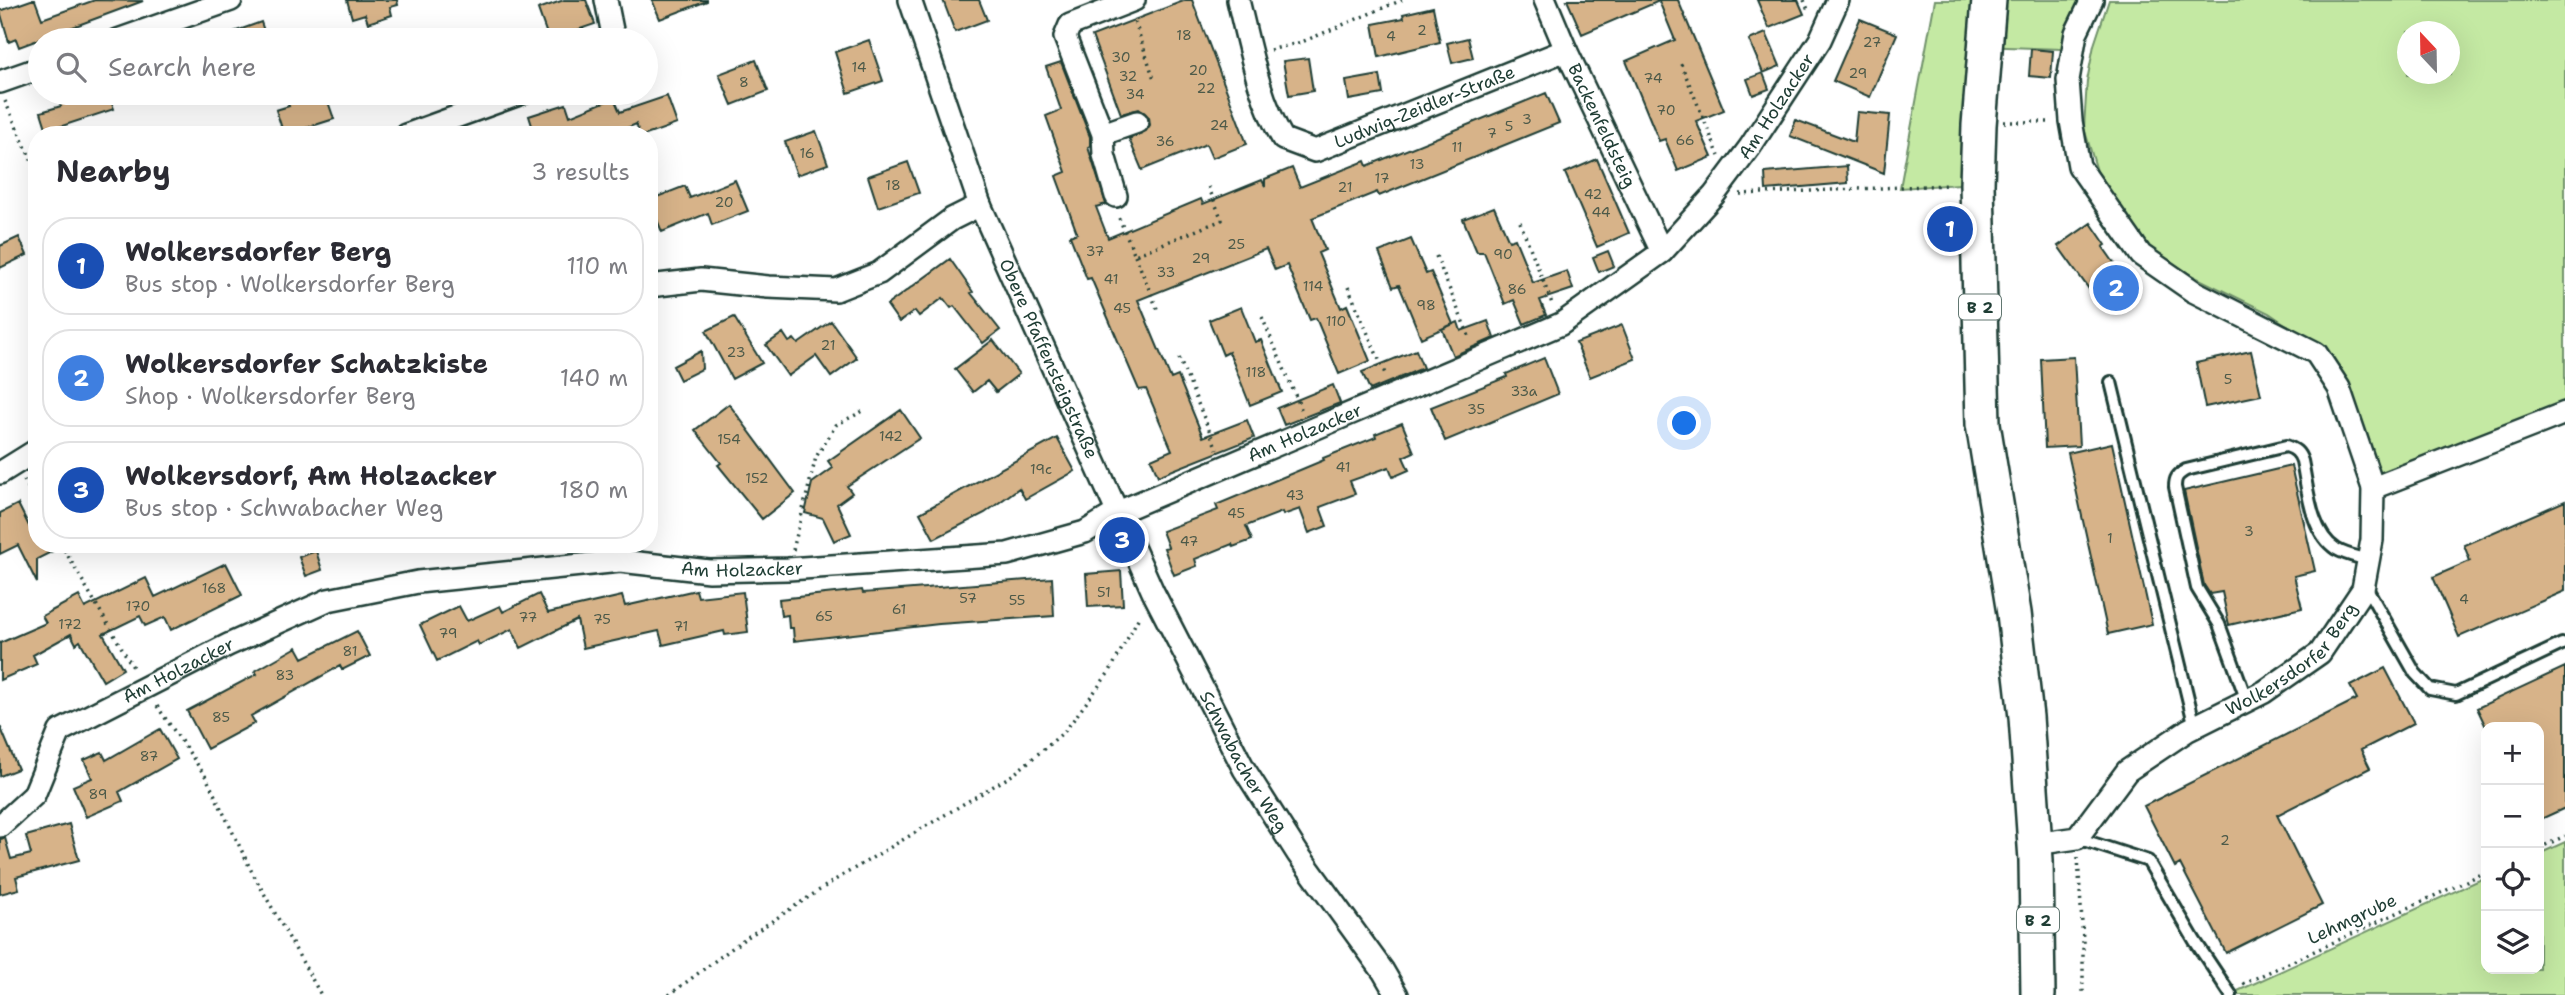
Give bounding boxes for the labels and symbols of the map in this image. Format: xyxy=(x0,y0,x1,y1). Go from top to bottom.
house number: 2 xyxy=(1417,21,1427,39)
north arrow xyxy=(2397,21,2460,84)
house number: 18 xyxy=(1176,26,1192,44)
house number: 4 xyxy=(1386,27,1396,45)
house number: 27 xyxy=(1863,33,1881,51)
house number: 30 xyxy=(1111,48,1131,66)
street label: Am Holzacker xyxy=(1733,49,1820,164)
house number: 14 xyxy=(851,58,867,76)
street label: Backenfeldsteig xyxy=(1562,59,1642,192)
street label: Ludwig-Zeidler-Straße xyxy=(1331,60,1519,154)
house number: 20 xyxy=(1188,61,1208,79)
house number: 29 xyxy=(1849,64,1867,82)
house number: 32 xyxy=(1119,67,1137,85)
house number: 74 xyxy=(1644,69,1663,87)
house number: 8 xyxy=(739,73,749,91)
house number: 22 xyxy=(1197,79,1215,97)
house number: 34 xyxy=(1125,85,1145,103)
house number: 70 xyxy=(1656,101,1676,119)
house number: 3 xyxy=(1522,110,1532,128)
house number: 24 xyxy=(1210,116,1229,134)
house number: 5 xyxy=(1505,117,1513,135)
house number: 7 xyxy=(1487,124,1497,142)
house number: 66 xyxy=(1675,131,1695,149)
house number: 36 xyxy=(1155,132,1175,150)
house number: 11 xyxy=(1451,138,1463,156)
house number: 16 xyxy=(799,144,815,162)
house number: 13 xyxy=(1410,155,1424,173)
house number: 17 xyxy=(1375,169,1389,187)
house number: 18 xyxy=(885,176,901,194)
house number: 21 xyxy=(1338,178,1352,196)
house number: 42 xyxy=(1584,185,1602,203)
house number: 20 xyxy=(714,193,734,211)
house number: 44 xyxy=(1591,203,1611,221)
pin: 1 xyxy=(1927,203,1973,255)
house number: 25 xyxy=(1227,235,1245,253)
house number: 37 xyxy=(1086,242,1104,260)
house number: 90 xyxy=(1493,245,1513,263)
house number: 29 xyxy=(1192,249,1210,267)
street label: Obere Pfaffensteigstraße xyxy=(994,255,1104,462)
pin: 2 xyxy=(2093,262,2139,314)
house number: 33 xyxy=(1157,263,1175,281)
house number: 41 xyxy=(1104,270,1118,288)
house number: 114 xyxy=(1303,277,1323,295)
house number: 86 xyxy=(1507,280,1527,298)
road number: B 2 xyxy=(1959,294,2001,320)
house number: 98 xyxy=(1416,296,1436,314)
house number: 45 xyxy=(1113,299,1131,317)
house number: 110 xyxy=(1326,312,1346,330)
house number: 21 xyxy=(821,336,835,354)
house number: 23 xyxy=(727,343,745,361)
house number: 118 xyxy=(1246,363,1266,381)
house number: 5 xyxy=(2224,370,2232,388)
house number: 33a xyxy=(1510,382,1538,400)
street label: Am Holzacker xyxy=(1244,398,1366,468)
house number: 35 xyxy=(1467,400,1485,418)
your location xyxy=(1667,406,1701,440)
house number: 142 xyxy=(879,427,903,445)
house number: 154 xyxy=(717,430,741,448)
house number: 41 xyxy=(1336,458,1350,476)
house number: 19c xyxy=(1030,460,1052,478)
house number: 152 xyxy=(745,469,769,487)
house number: 43 xyxy=(1286,486,1304,504)
house number: 45 xyxy=(1227,504,1245,522)
pin: 3 xyxy=(1099,514,1145,566)
house number: 3 xyxy=(2244,522,2254,540)
house number: 1 xyxy=(2107,529,2113,547)
house number: 47 xyxy=(1180,532,1198,550)
street label: Am Holzacker xyxy=(680,556,804,583)
house number: 168 xyxy=(202,579,226,597)
house number: 51 xyxy=(1097,583,1111,601)
house number: 57 xyxy=(959,589,977,607)
house number: 4 xyxy=(2459,590,2469,608)
house number: 55 xyxy=(1009,591,1025,609)
house number: 170 xyxy=(126,597,150,615)
street label: Wolkersdorfer Berg xyxy=(2221,598,2363,721)
house number: 61 xyxy=(892,600,906,618)
house number: 65 xyxy=(815,607,833,625)
house number: 77 xyxy=(519,608,537,626)
house number: 75 xyxy=(593,610,611,628)
house number: 172 xyxy=(58,615,82,633)
house number: 71 xyxy=(674,617,688,635)
house number: 79 xyxy=(438,624,458,642)
street label: Am Holzacker xyxy=(118,632,238,709)
house number: 81 xyxy=(342,642,358,660)
house number: 83 xyxy=(276,666,294,684)
street label: Schwabacher Weg xyxy=(1194,687,1293,837)
house number: 85 xyxy=(212,708,230,726)
house number: 87 xyxy=(140,747,158,765)
house number: 89 xyxy=(89,785,107,803)
house number: 2 xyxy=(2220,831,2230,849)
street label: Lehmgrube xyxy=(2304,888,2400,950)
road number: B 2 xyxy=(2017,908,2059,932)

